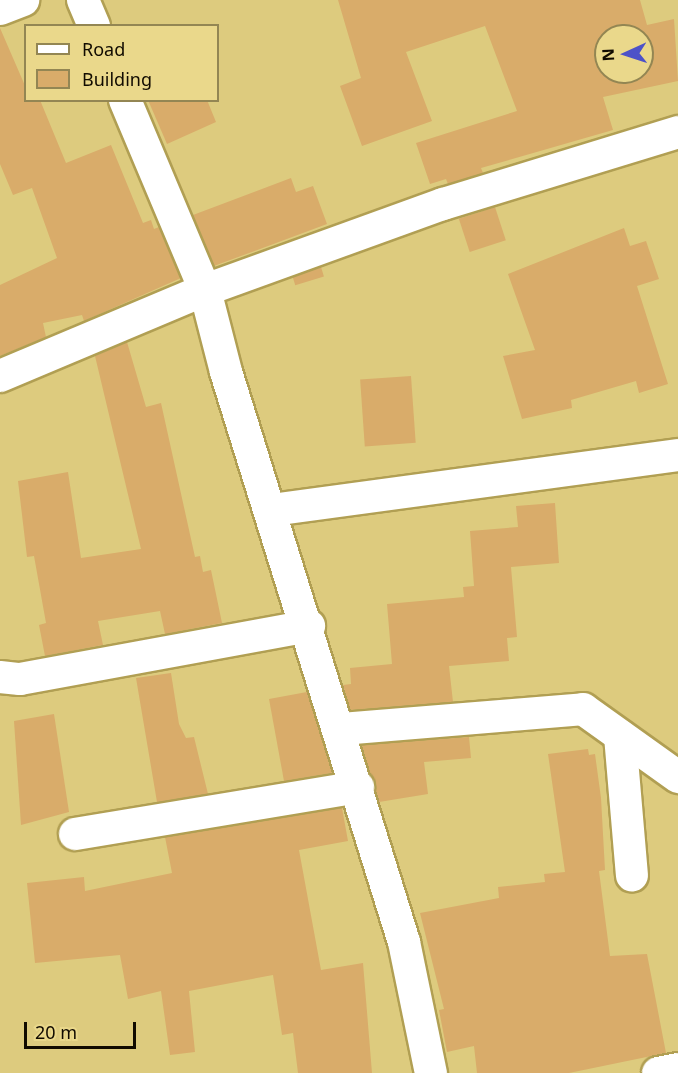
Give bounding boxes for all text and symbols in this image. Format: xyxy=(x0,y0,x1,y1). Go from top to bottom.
legend xyxy=(24,24,219,102)
north arrow xyxy=(594,24,654,84)
text: Road xyxy=(82,37,125,61)
text: N xyxy=(597,48,619,62)
text: Building xyxy=(82,67,152,91)
scale bar xyxy=(27,1010,140,1048)
text: 20 m xyxy=(35,1020,77,1044)

